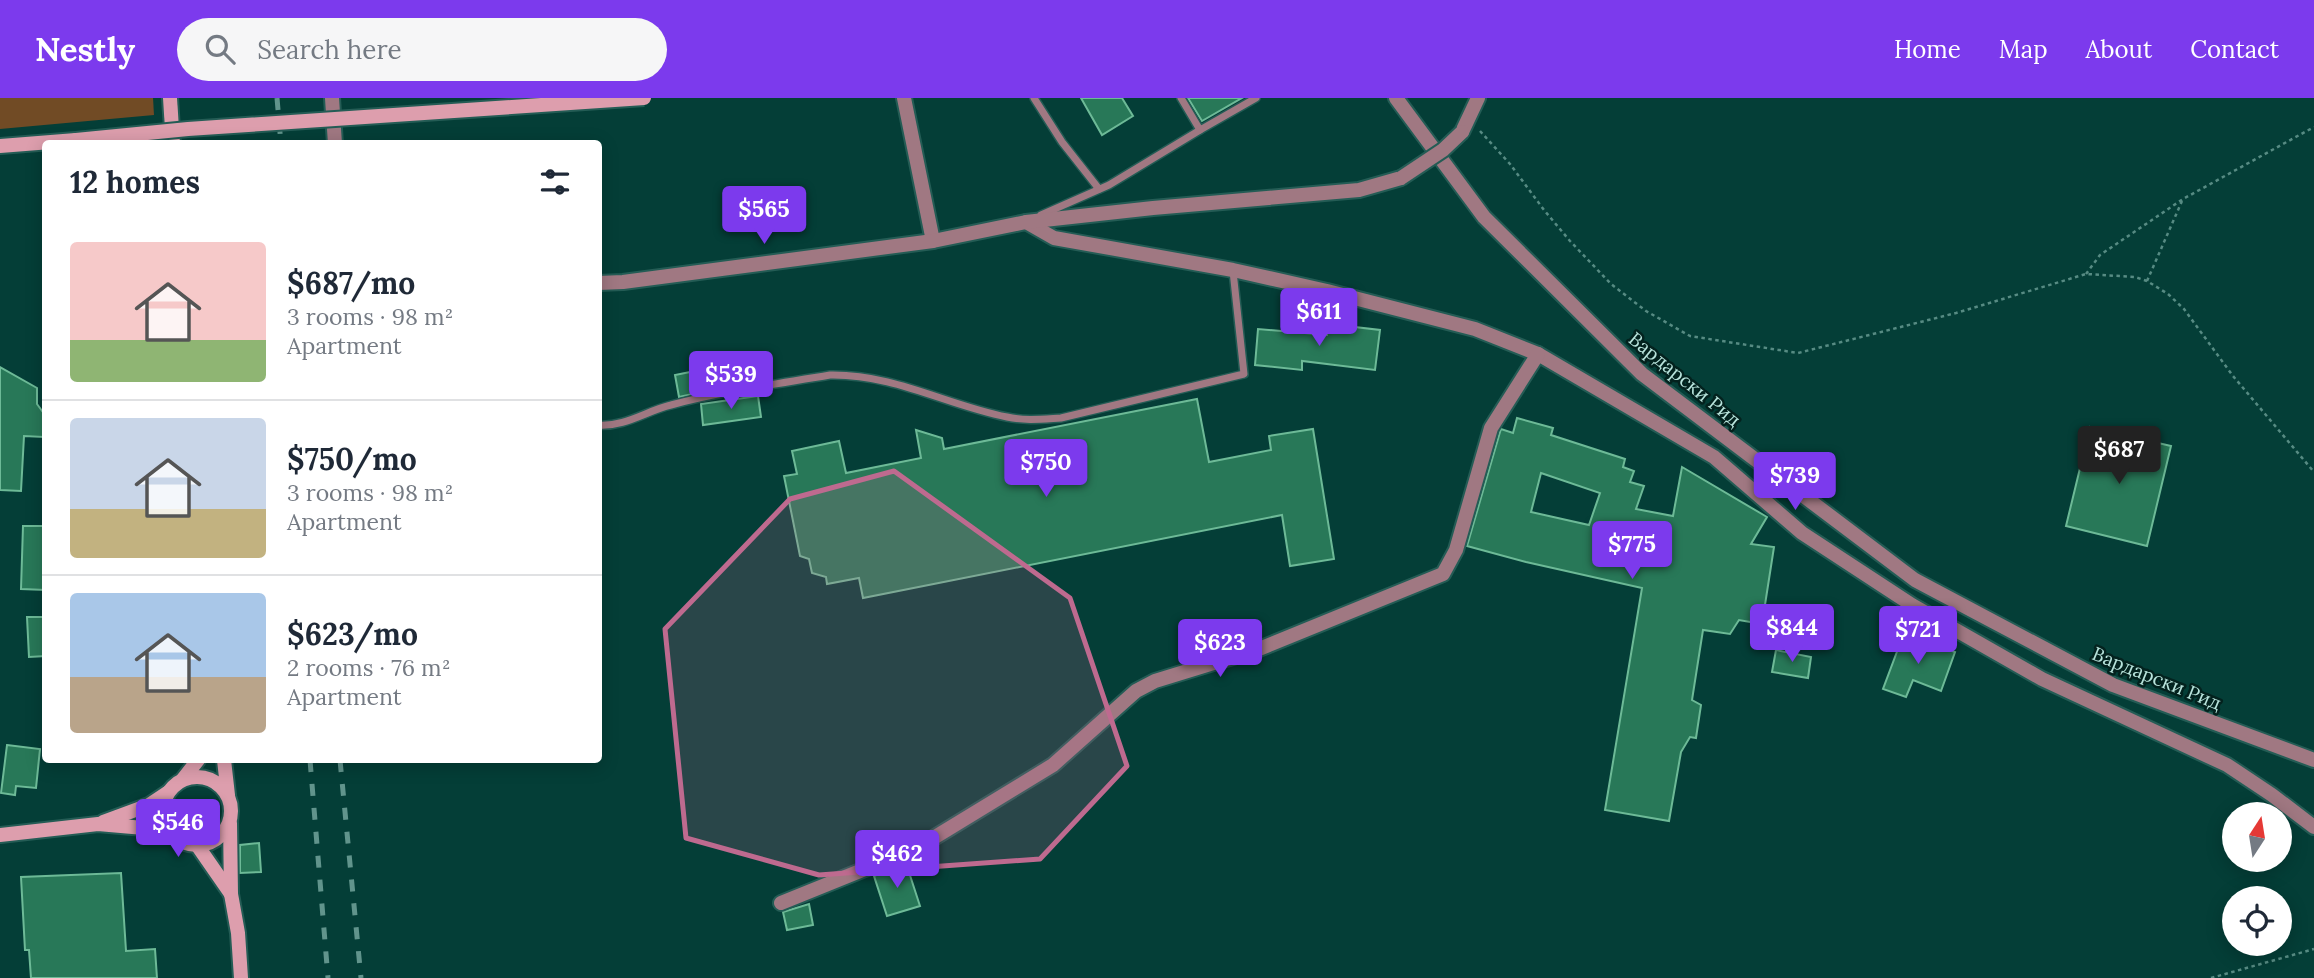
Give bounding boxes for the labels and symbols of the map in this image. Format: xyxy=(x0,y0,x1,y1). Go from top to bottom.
pin: $565 xyxy=(723,186,805,246)
pin: $611 xyxy=(1278,288,1360,348)
street label: Вардарски Рид xyxy=(1624,326,1746,432)
pin: $539 xyxy=(690,352,772,411)
pin: $687 xyxy=(2078,426,2160,486)
pin: $750 xyxy=(1005,440,1087,499)
pin: $739 xyxy=(1754,452,1836,512)
pin: $775 xyxy=(1591,522,1673,581)
pin: $844 xyxy=(1751,604,1833,664)
pin: $721 xyxy=(1877,606,1959,666)
pin: $623 xyxy=(1179,620,1261,679)
street label: Вардарски Рид xyxy=(2089,641,2225,715)
pin: $546 xyxy=(137,800,219,859)
north arrow xyxy=(2222,802,2292,872)
pin: $462 xyxy=(856,830,938,890)

